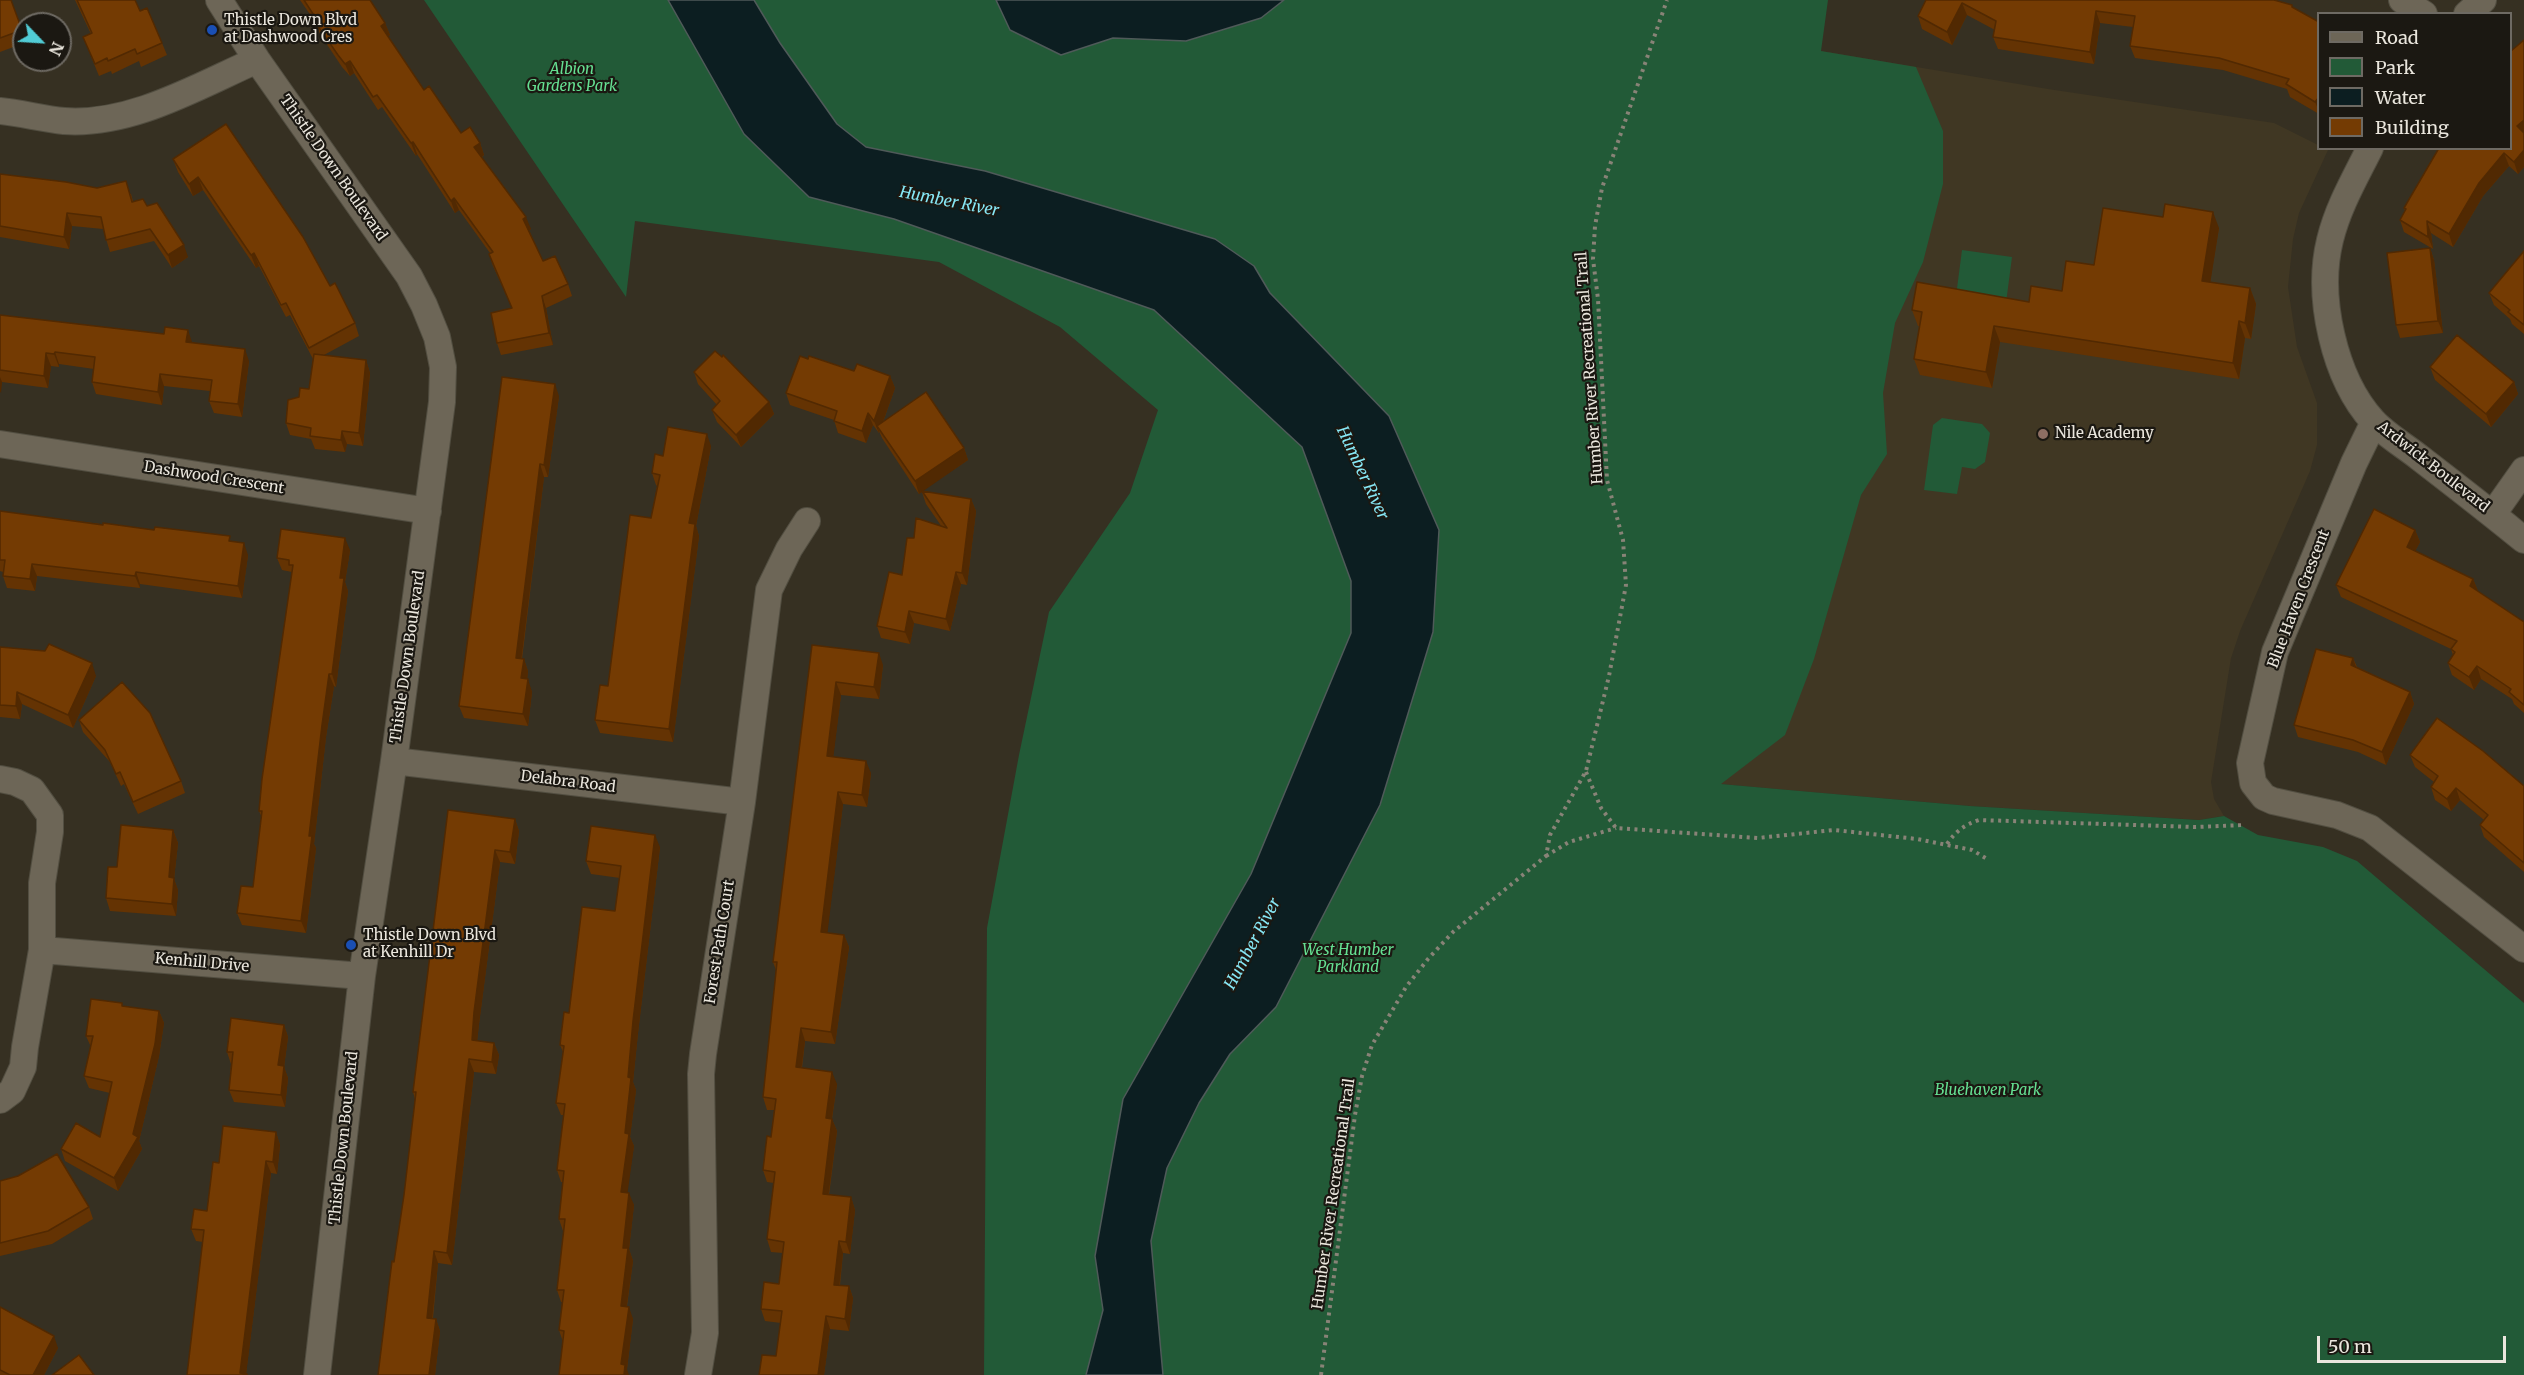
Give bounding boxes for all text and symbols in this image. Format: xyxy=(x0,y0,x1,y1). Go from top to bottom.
north arrow xyxy=(12,12,72,72)
place label: Thistle Down Blvd at Dashwood Cres xyxy=(224,12,357,47)
legend xyxy=(2317,12,2512,150)
marker: Thistle Down Blvd at Dashwood Cres xyxy=(205,23,219,37)
text: Road xyxy=(2375,26,2419,49)
text: N xyxy=(45,39,68,59)
text: Park xyxy=(2375,56,2415,79)
park label: Albion Gardens Park xyxy=(527,61,617,96)
text: Water xyxy=(2375,86,2426,109)
street label: Thistle Down Boulevard xyxy=(276,92,390,244)
text: Building xyxy=(2375,116,2449,139)
water label: Humber River xyxy=(898,183,1000,221)
street label: Humber River Recreational Trail xyxy=(1573,251,1607,485)
street label: Ardwick Boulevard xyxy=(2374,418,2492,516)
water label: Humber River xyxy=(1332,423,1392,523)
place label: Nile Academy xyxy=(2055,425,2154,443)
marker: Nile Academy xyxy=(2036,427,2050,441)
street label: Dashwood Crescent xyxy=(143,458,285,498)
street label: Blue Haven Crescent xyxy=(2264,527,2334,671)
street label: Thistle Down Boulevard xyxy=(387,570,429,744)
street label: Delabra Road xyxy=(519,767,617,797)
street label: Forest Path Court xyxy=(701,879,739,1005)
water label: Humber River xyxy=(1221,895,1285,993)
place label: Thistle Down Blvd at Kenhill Dr xyxy=(363,927,496,962)
marker: Thistle Down Blvd at Kenhill Dr xyxy=(344,938,358,952)
park label: West Humber Parkland xyxy=(1302,942,1394,977)
street label: Kenhill Drive xyxy=(154,950,250,976)
street label: Thistle Down Boulevard xyxy=(326,1050,362,1226)
street label: Humber River Recreational Trail xyxy=(1309,1077,1359,1311)
park label: Bluehaven Park xyxy=(1935,1082,2041,1100)
scale bar xyxy=(2320,1324,2509,1362)
text: 50 m xyxy=(2328,1335,2372,1358)

